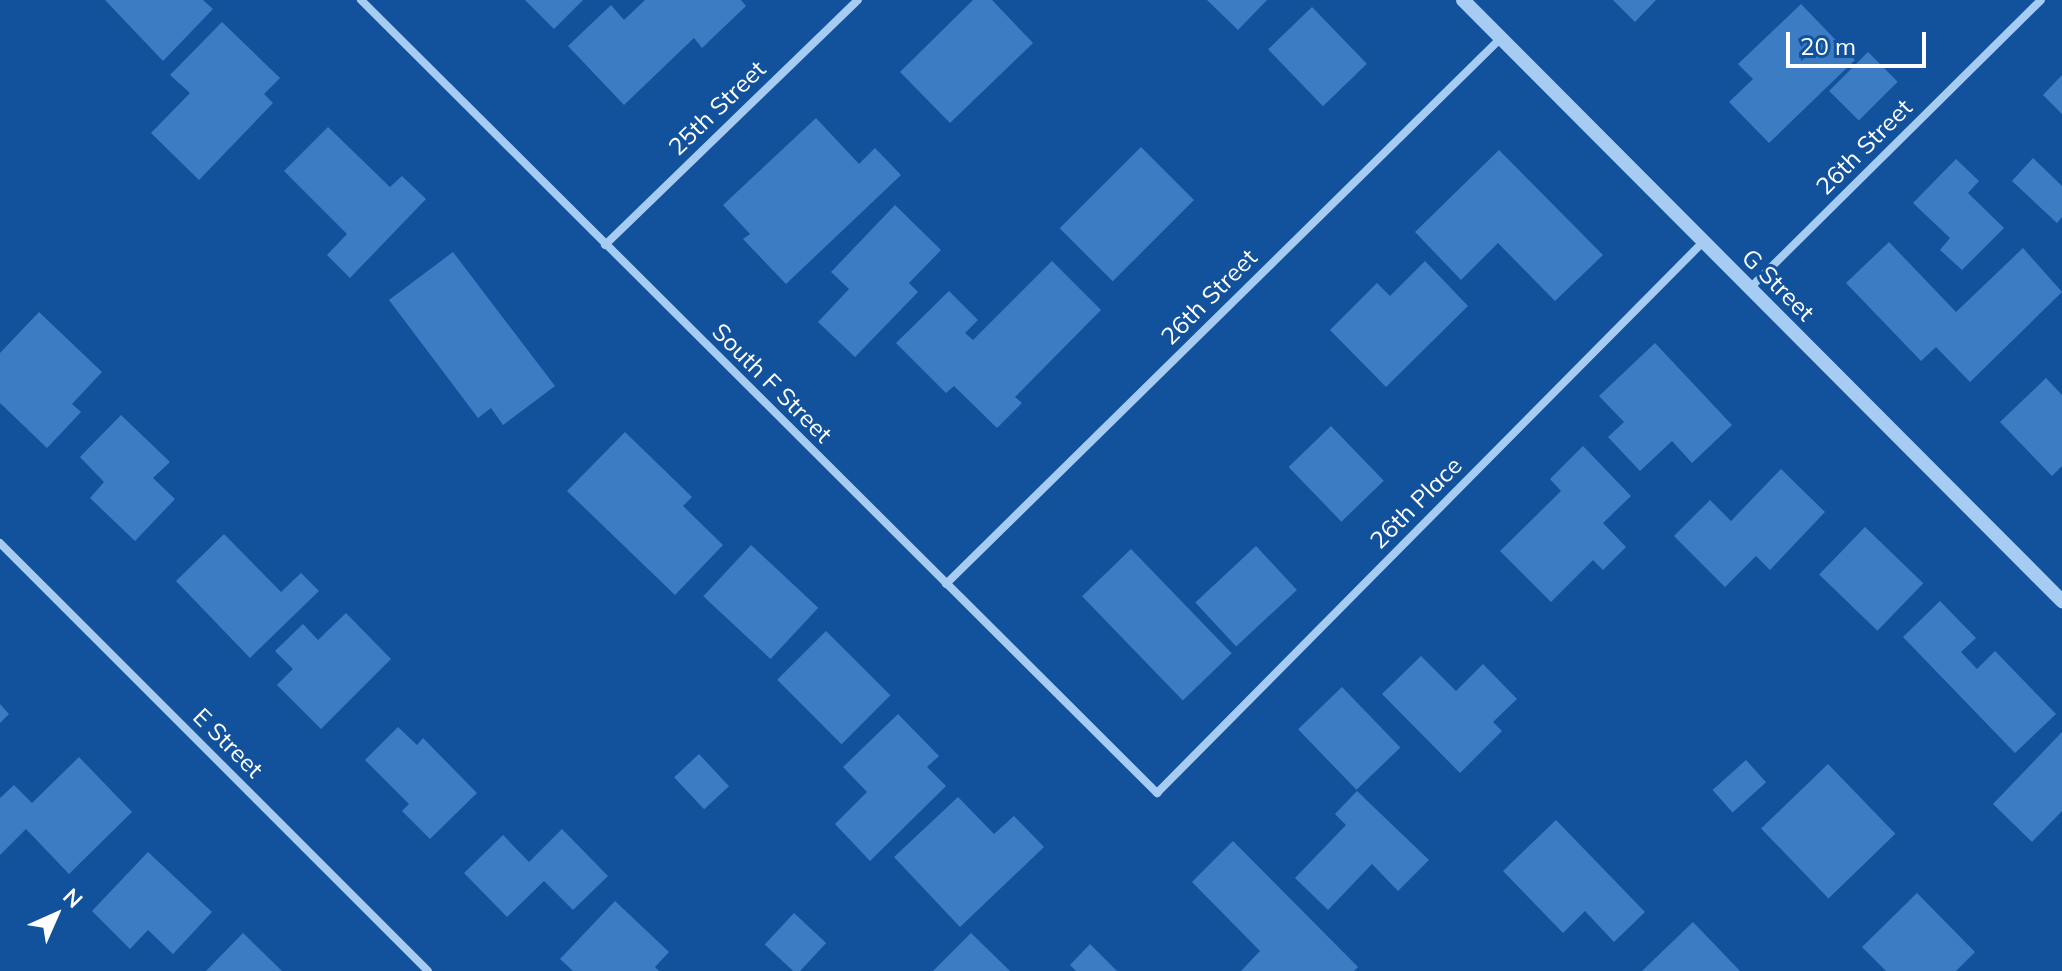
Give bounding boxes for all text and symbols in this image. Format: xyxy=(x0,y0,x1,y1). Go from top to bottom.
scale bar xyxy=(1790,16,1930,66)
text: 20 m xyxy=(1800,31,1856,61)
street label: 25th Street xyxy=(662,55,772,161)
street label: 26th Street xyxy=(1810,93,1918,201)
street label: 26th Street xyxy=(1155,243,1263,351)
street label: G Street xyxy=(1736,243,1820,327)
street label: South F Street xyxy=(706,317,838,449)
street label: 26th Place xyxy=(1364,451,1468,555)
street label: E Street xyxy=(187,702,269,784)
north arrow xyxy=(16,875,96,955)
text: N xyxy=(57,882,89,914)

